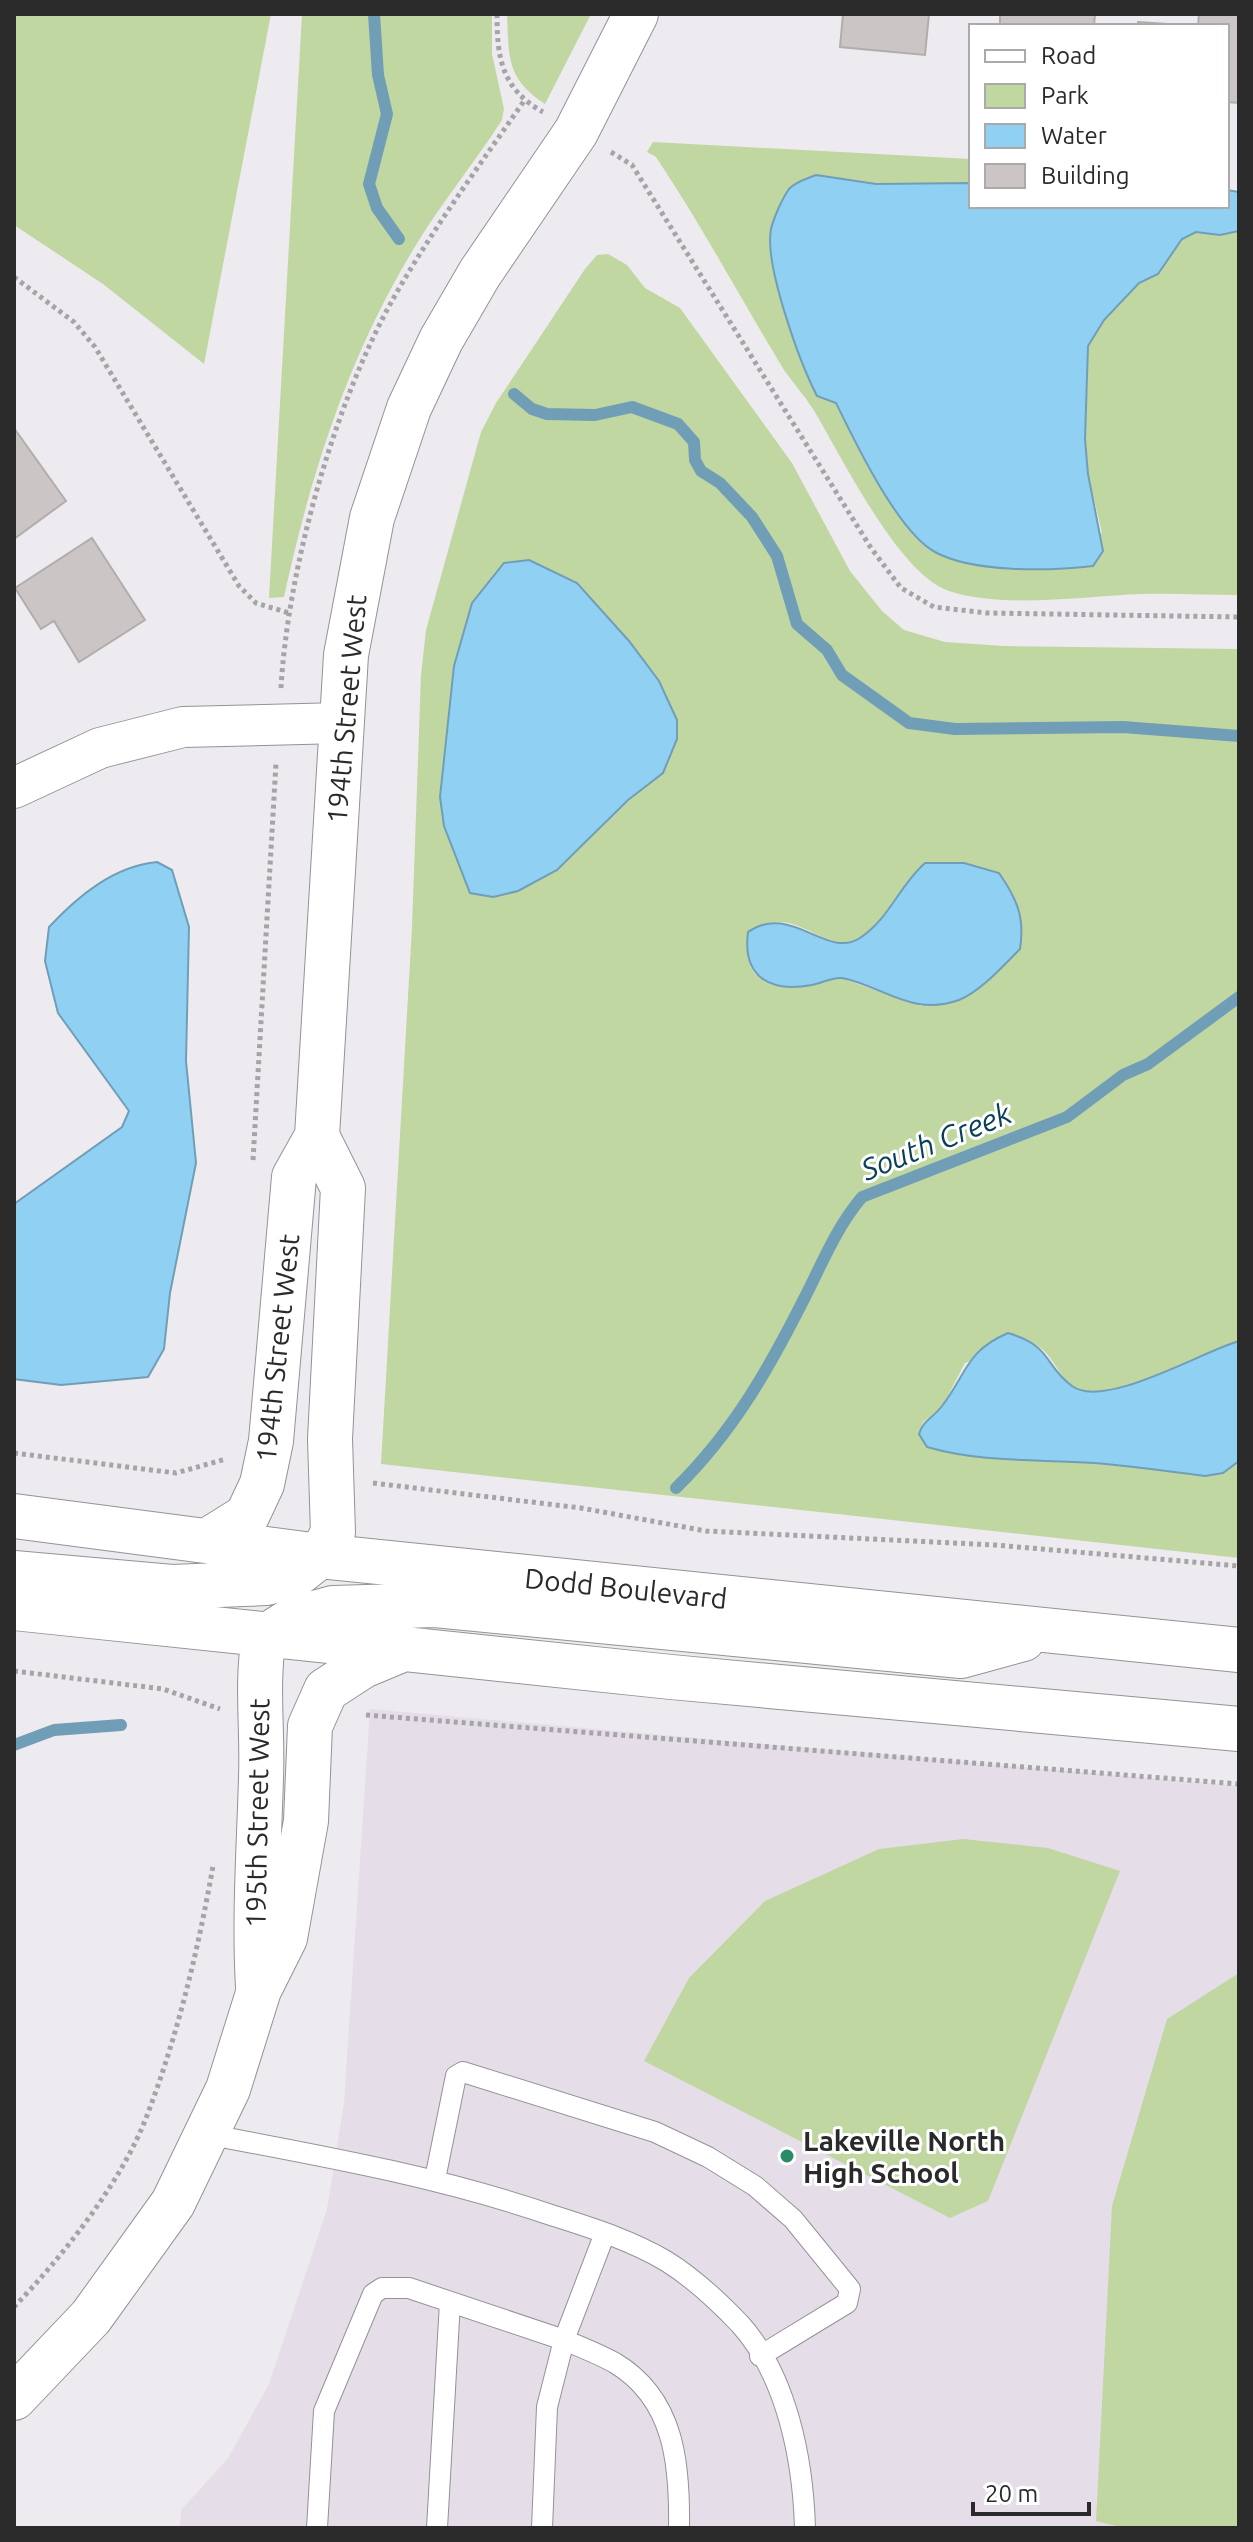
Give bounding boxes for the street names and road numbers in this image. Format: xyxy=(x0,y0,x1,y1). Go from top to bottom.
street label: 194th Street West xyxy=(321,593,371,825)
street label: 194th Street West xyxy=(250,1232,304,1464)
street label: Dodd Boulevard xyxy=(523,1562,729,1614)
street label: 195th Street West xyxy=(239,1698,275,1928)

